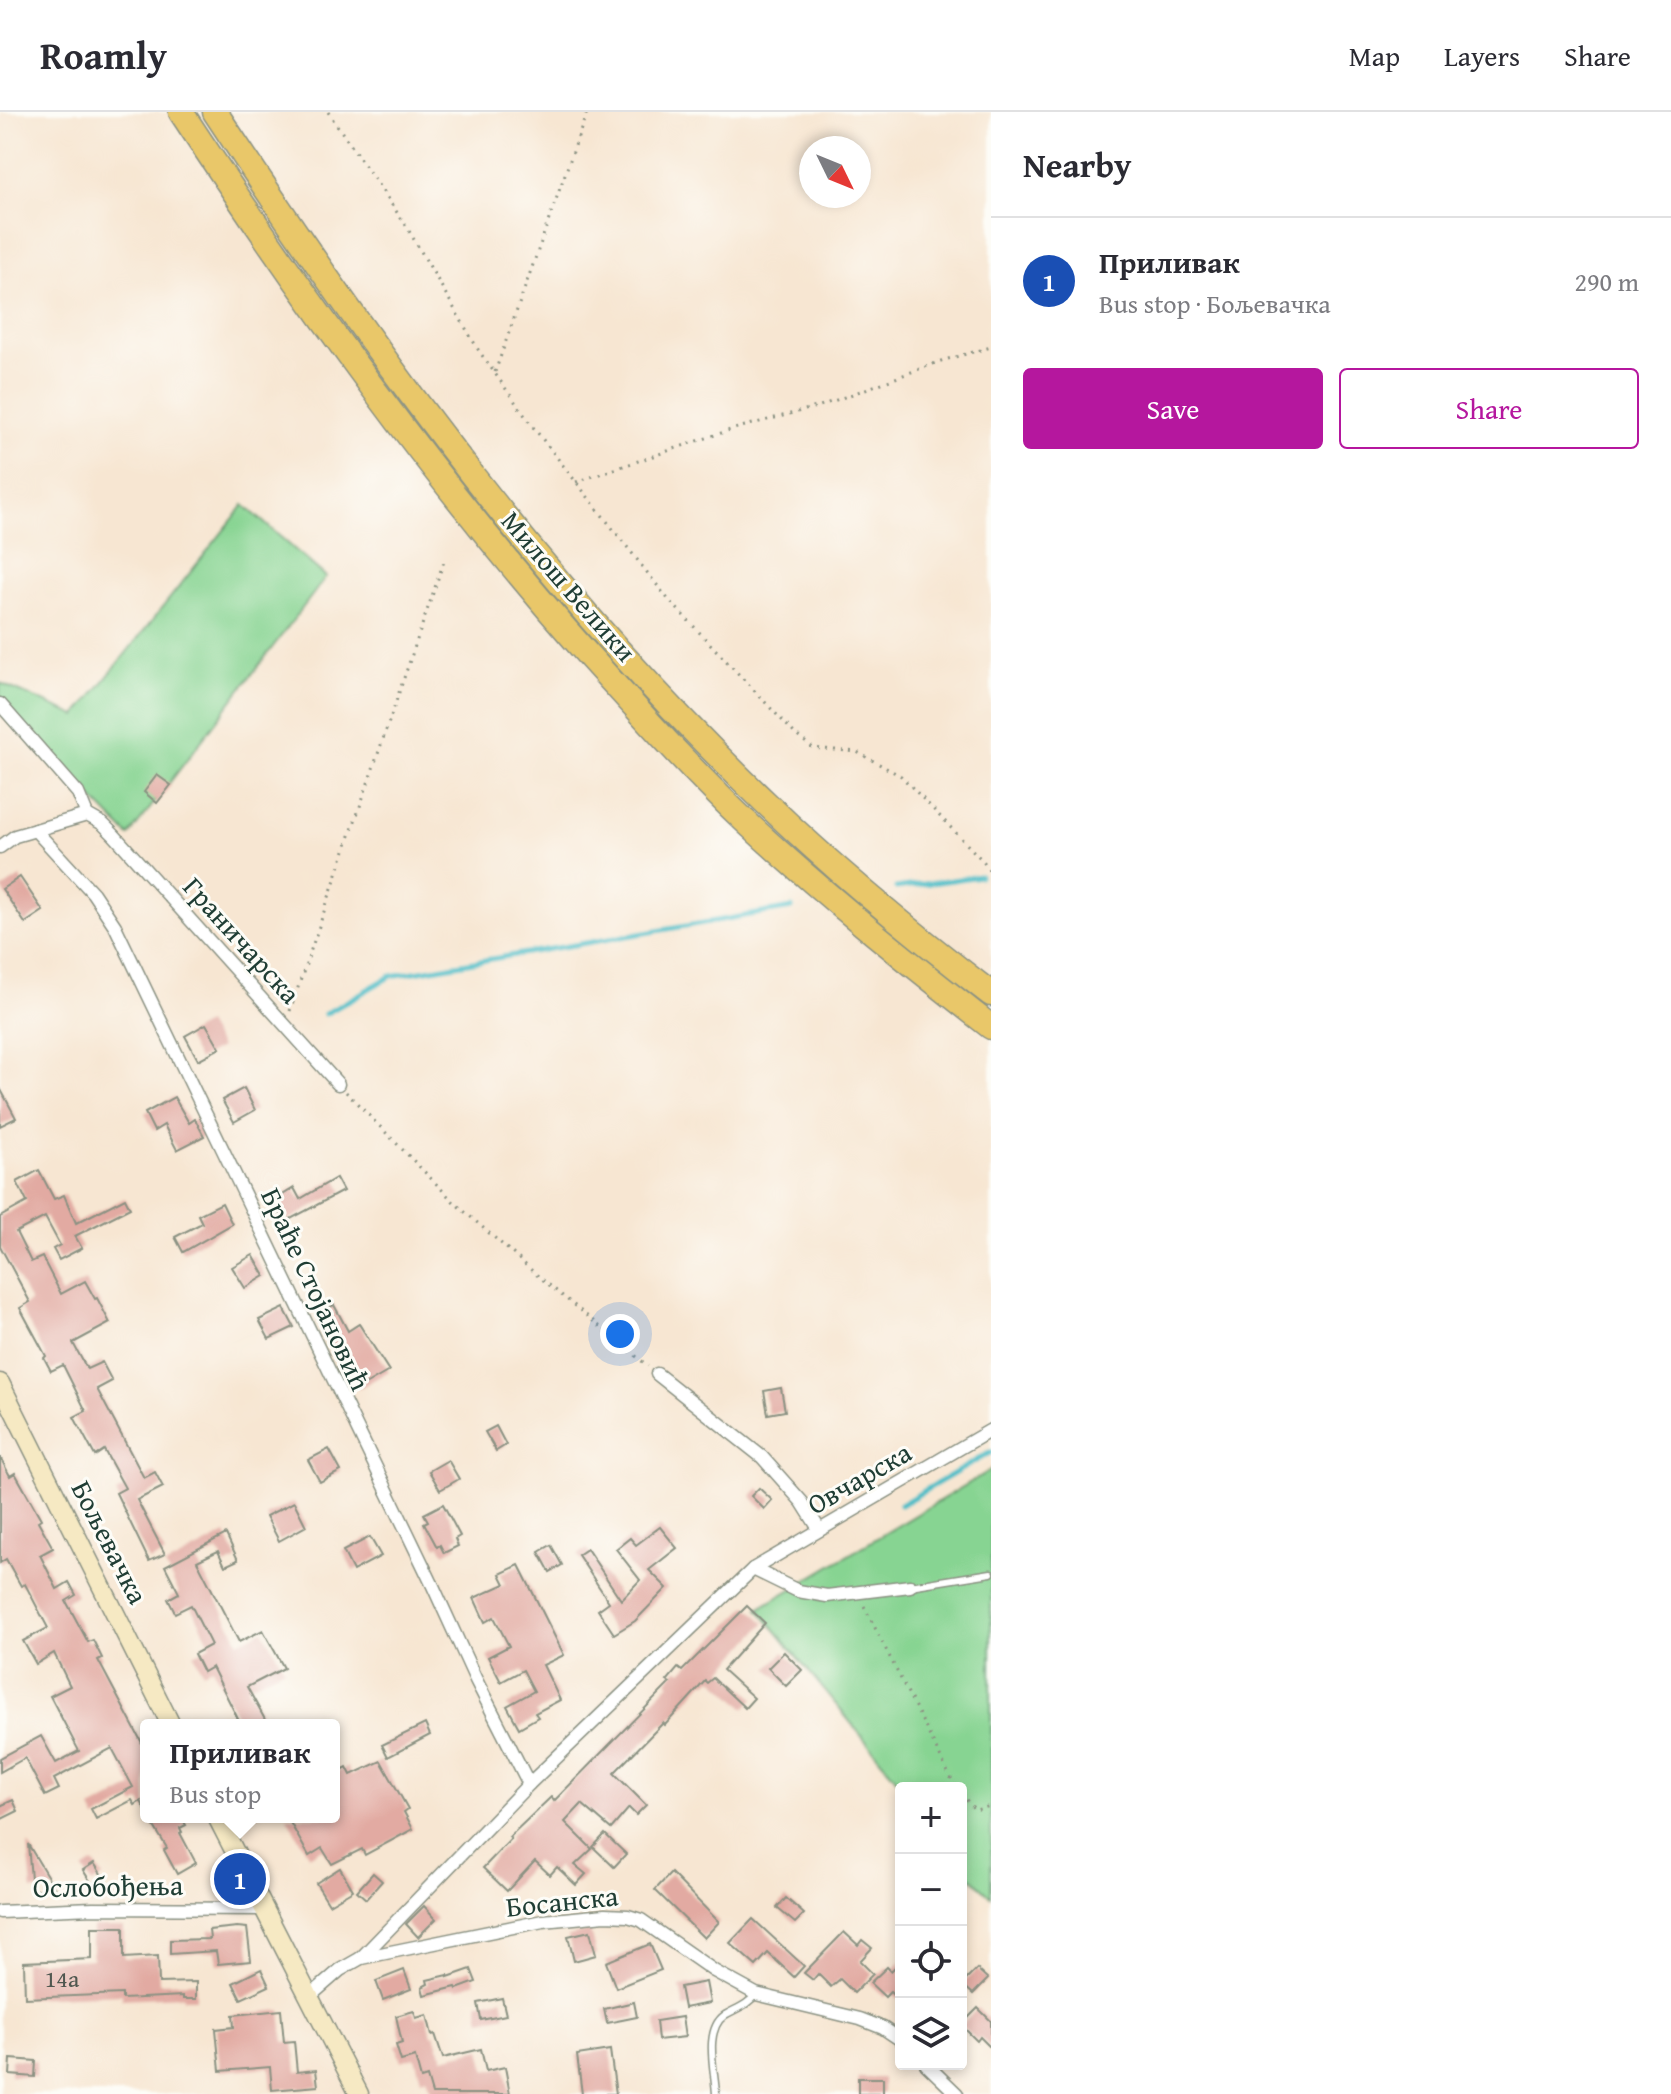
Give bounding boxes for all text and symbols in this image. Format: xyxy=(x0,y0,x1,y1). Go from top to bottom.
text: Roamly xyxy=(40,27,167,83)
text: Map xyxy=(1349,35,1400,76)
text: Layers xyxy=(1444,35,1520,76)
text: Share xyxy=(1564,35,1631,76)
north arrow xyxy=(799,136,871,208)
text: Nearby xyxy=(1023,140,1132,189)
text: Приливак xyxy=(1099,240,1240,284)
text: 1 xyxy=(1042,262,1056,301)
text: 290 m xyxy=(1574,262,1639,301)
text: Bus stop · Бољевачка xyxy=(1099,284,1331,323)
button: Save xyxy=(1023,368,1323,449)
button: Share xyxy=(1339,368,1639,449)
street label: Милош Велики xyxy=(492,501,647,670)
street label: Граничарска xyxy=(174,867,311,1013)
street label: Браће Стојановић xyxy=(251,1181,382,1397)
your location xyxy=(600,1314,640,1354)
street label: Овчарска xyxy=(799,1431,919,1524)
street label: Бољевачка xyxy=(62,1473,159,1611)
popup xyxy=(140,1719,340,1823)
text: Приливак xyxy=(170,1730,310,1774)
text: Bus stop xyxy=(170,1774,261,1813)
map controls xyxy=(895,1782,967,2070)
button: + xyxy=(895,1782,967,1854)
pin: 1 xyxy=(214,1849,266,1909)
button: − xyxy=(895,1854,967,1926)
street label: Ослобођења xyxy=(33,1864,184,1907)
street label: Босанска xyxy=(504,1874,621,1927)
button: locate xyxy=(895,1926,967,1998)
house number: 14a xyxy=(45,1961,80,1996)
button: layers xyxy=(895,1998,967,2070)

